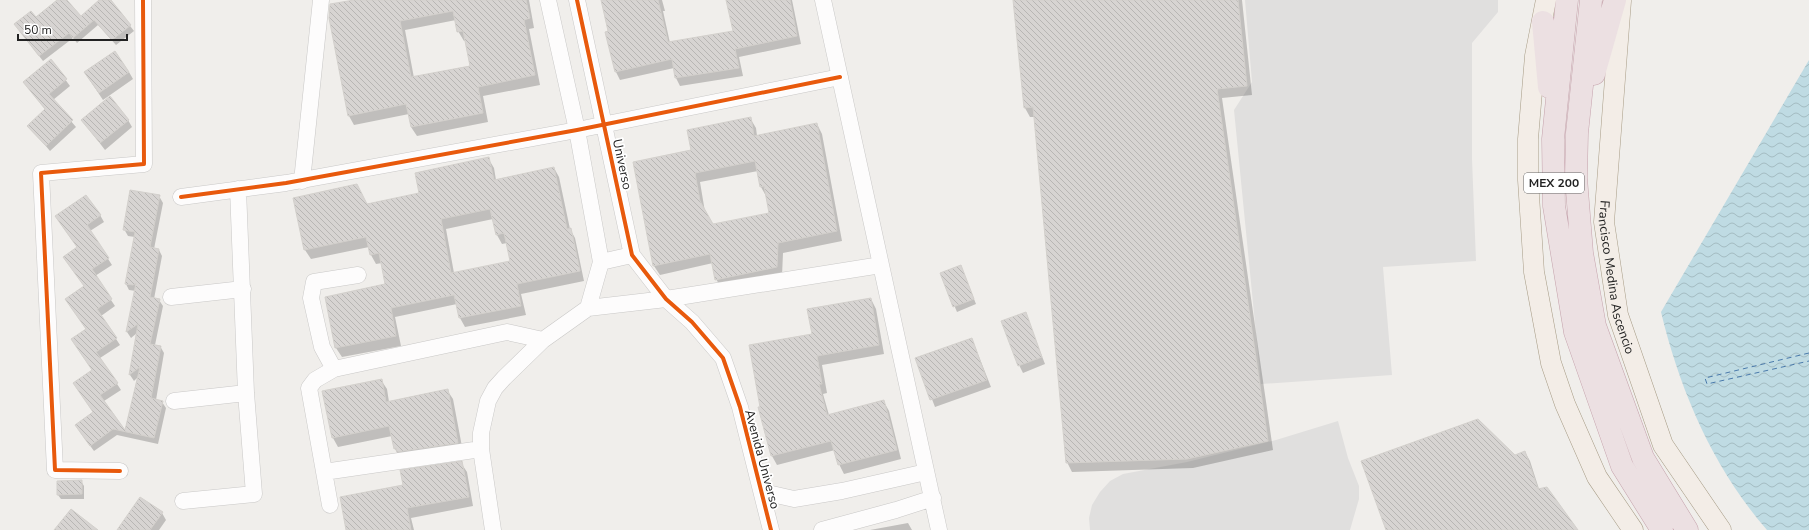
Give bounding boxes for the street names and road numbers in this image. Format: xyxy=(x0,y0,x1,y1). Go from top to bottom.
street label: Universo xyxy=(608,137,636,191)
road number: MEX 200 xyxy=(1524,173,1584,193)
street label: Francisco Medina Ascencio xyxy=(1594,200,1639,356)
street label: Avenida Universo xyxy=(740,408,784,511)

